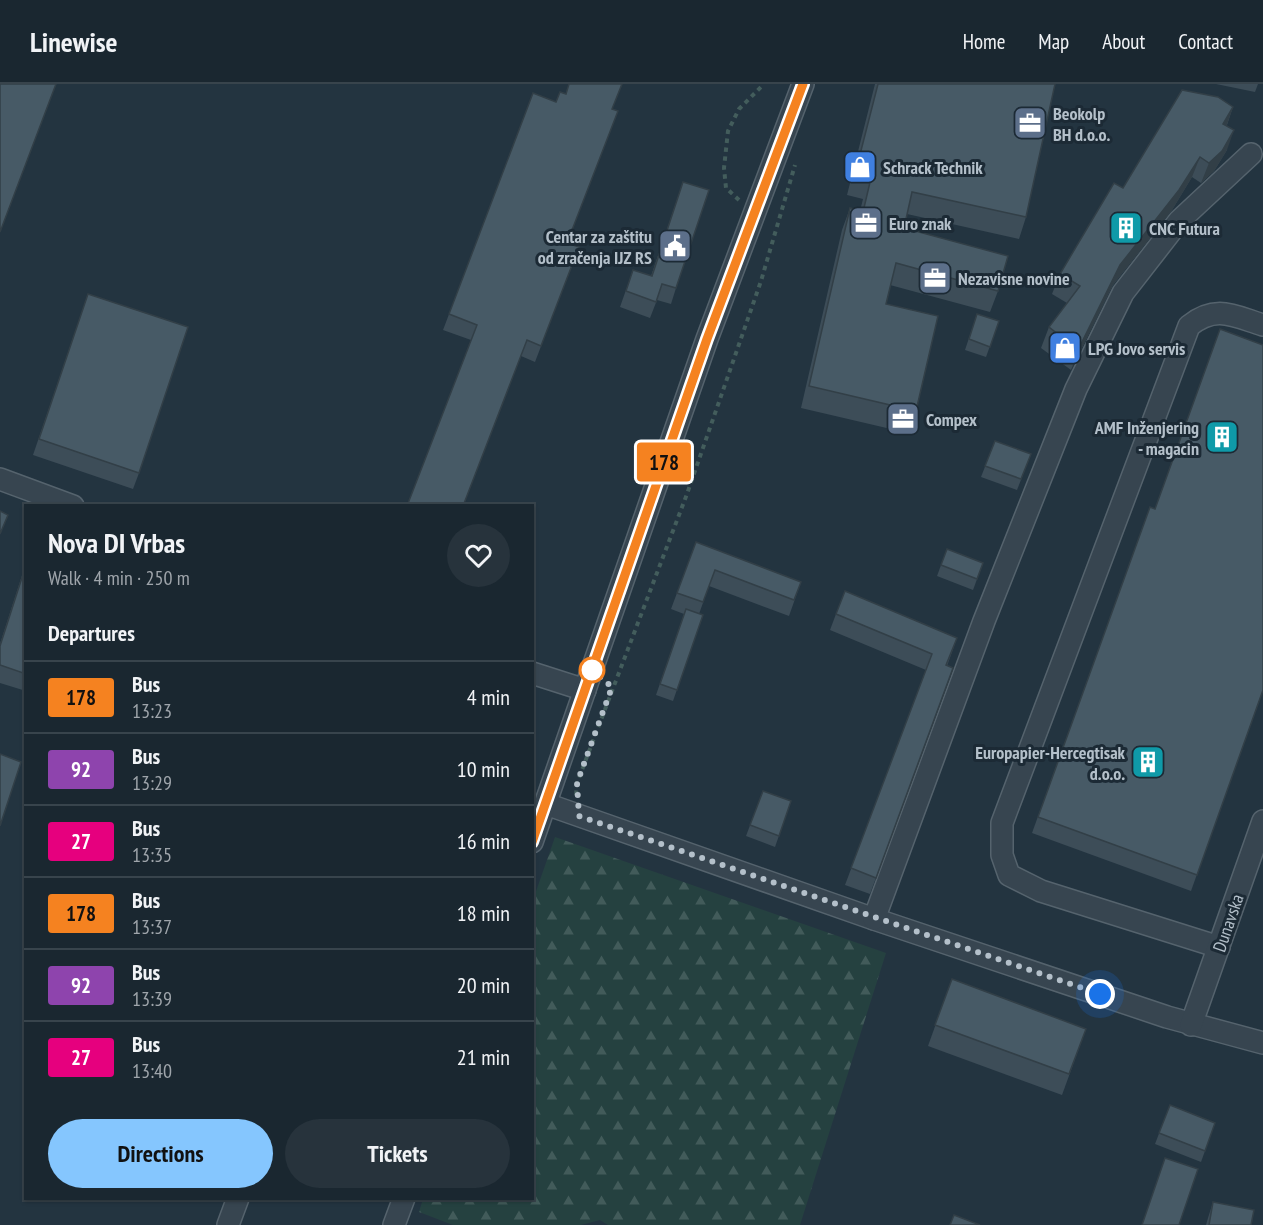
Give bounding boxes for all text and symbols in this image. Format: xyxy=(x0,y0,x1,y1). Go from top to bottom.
text: Linewise xyxy=(30,23,118,60)
text: Home xyxy=(963,28,1005,55)
text: Map xyxy=(1038,28,1069,55)
text: About xyxy=(1102,28,1145,55)
text: Contact xyxy=(1178,28,1233,55)
place label: Beokolp BH d.o.o. xyxy=(1053,102,1110,146)
office icon: Beokolp BH d.o.o. xyxy=(1012,105,1048,141)
shop icon: Schrack Technik xyxy=(842,149,878,185)
place label: Schrack Technik xyxy=(883,156,983,179)
office icon: Euro znak xyxy=(848,205,884,241)
building icon: CNC Futura xyxy=(1108,210,1144,246)
place label: Euro znak xyxy=(889,212,952,235)
place label: CNC Futura xyxy=(1149,217,1220,240)
place label: Centar za zaštitu od zračenja IJZ RS xyxy=(538,225,652,269)
public building icon: Centar za zaštitu od zračenja IJZ RS xyxy=(657,228,693,264)
office icon: Nezavisne novine xyxy=(917,260,953,296)
place label: Nezavisne novine xyxy=(958,267,1070,290)
shop icon: LPG Jovo servis xyxy=(1047,330,1083,366)
place label: LPG Jovo servis xyxy=(1088,337,1185,360)
office icon: Compex xyxy=(885,401,921,437)
place label: Compex xyxy=(926,408,977,431)
place label: AMF Inženjering - magacin xyxy=(1094,416,1199,460)
building icon: AMF Inženjering - magacin xyxy=(1204,419,1240,455)
line badge: 178 xyxy=(630,442,698,482)
text: 178 xyxy=(649,449,679,476)
text: Nova DI Vrbas xyxy=(48,524,185,561)
button: heart xyxy=(447,524,510,587)
text: Walk · 4 min · 250 m xyxy=(48,565,190,591)
text: Departures xyxy=(48,619,135,647)
unlabelled marker xyxy=(579,657,605,683)
text: Bus xyxy=(132,670,160,698)
text: 4 min xyxy=(467,683,510,711)
text: 178 xyxy=(66,684,96,711)
text: 13:23 xyxy=(132,698,172,724)
place label: Europapier-Hercegtisak d.o.o. xyxy=(975,741,1126,785)
text: Bus xyxy=(132,742,160,770)
building icon: Europapier-Hercegtisak d.o.o. xyxy=(1130,744,1166,780)
text: 10 min xyxy=(457,755,510,783)
text: 92 xyxy=(71,756,91,783)
text: 13:29 xyxy=(132,770,172,796)
text: Bus xyxy=(132,814,160,842)
text: 16 min xyxy=(457,827,510,855)
text: 27 xyxy=(71,828,91,855)
text: 13:35 xyxy=(132,842,172,868)
text: Bus xyxy=(132,886,160,914)
street label: Dunavska xyxy=(1207,891,1249,955)
text: 18 min xyxy=(457,899,510,927)
text: 178 xyxy=(66,900,96,927)
text: 13:37 xyxy=(132,914,172,940)
text: Bus xyxy=(132,958,160,986)
text: 20 min xyxy=(457,971,510,999)
text: 92 xyxy=(71,972,91,999)
your location xyxy=(1085,979,1115,1009)
text: 13:39 xyxy=(132,986,172,1012)
text: Bus xyxy=(132,1030,160,1058)
text: 21 min xyxy=(457,1043,510,1071)
text: 27 xyxy=(71,1044,91,1071)
text: 13:40 xyxy=(132,1058,172,1084)
button: Directions xyxy=(48,1119,273,1188)
button: Tickets xyxy=(285,1119,510,1188)

